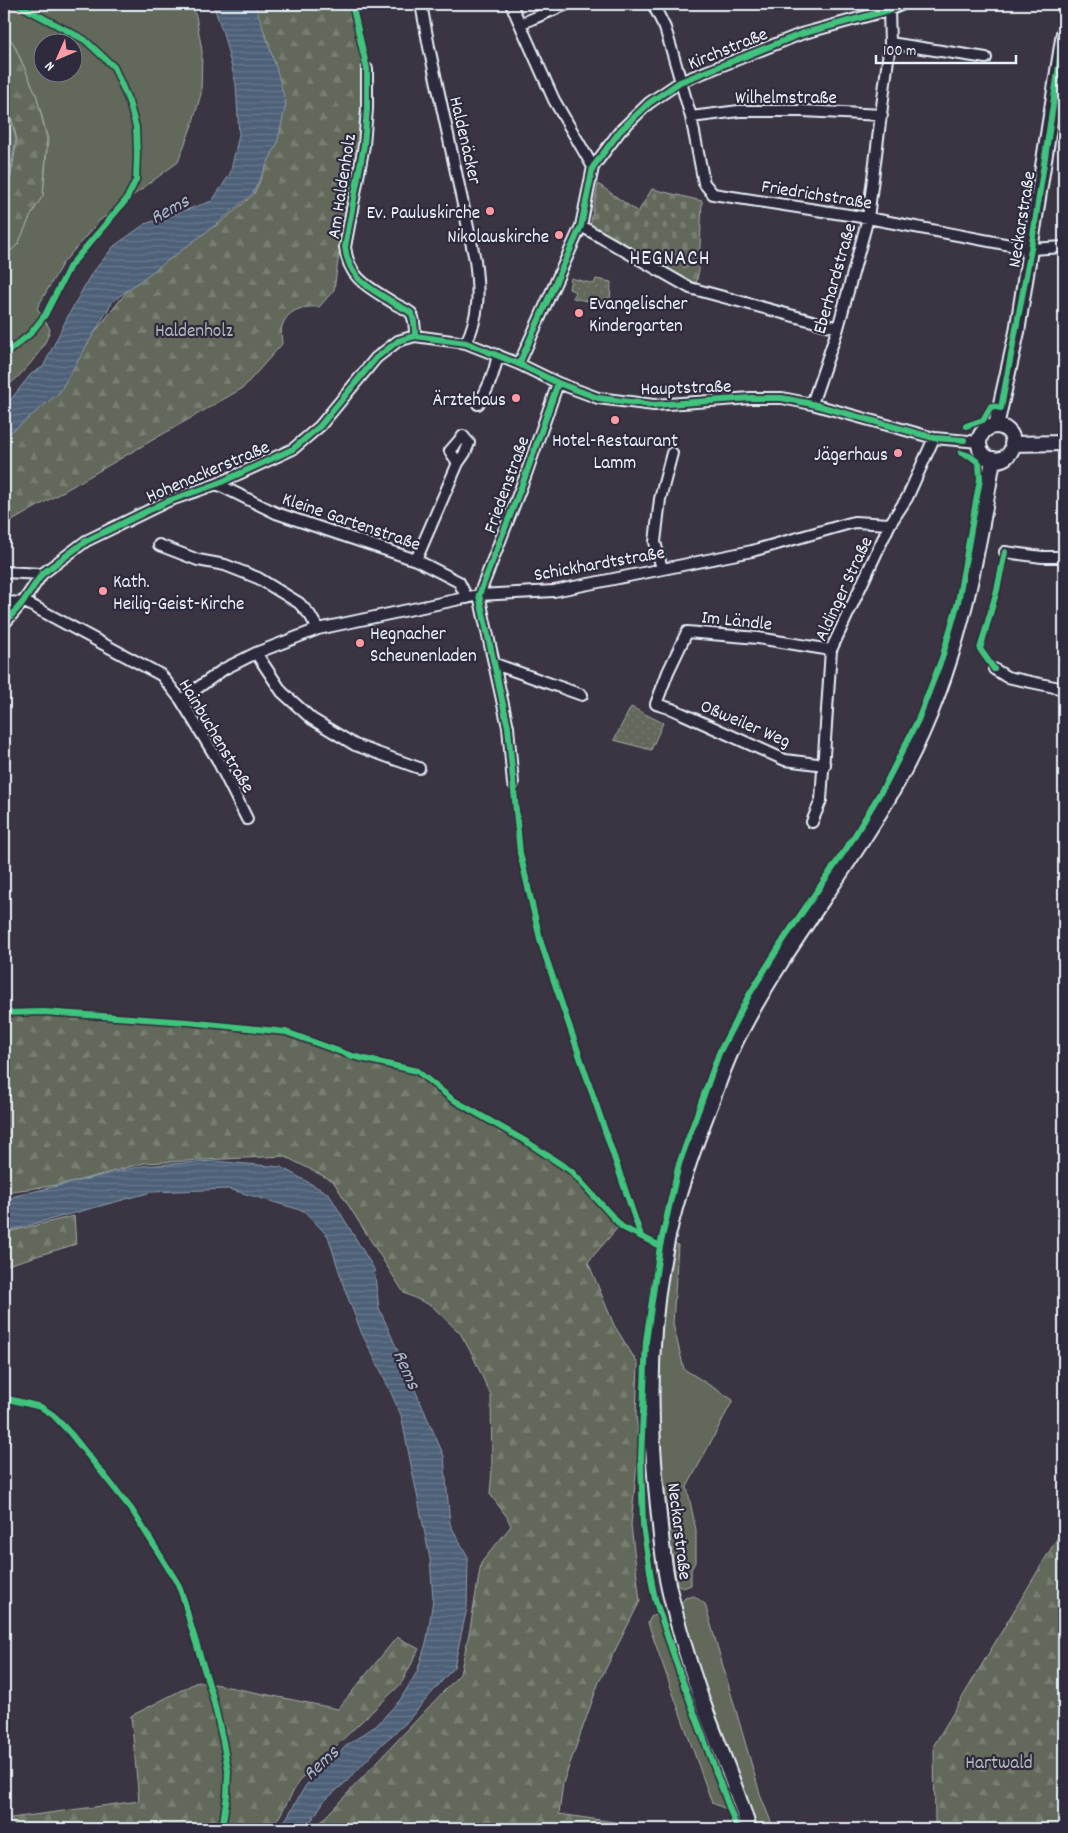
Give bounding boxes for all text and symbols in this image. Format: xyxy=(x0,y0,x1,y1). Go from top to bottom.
street label: Kirchstraße xyxy=(684,22,772,78)
north arrow xyxy=(32,32,82,82)
scale bar xyxy=(876,32,1016,64)
text: 100 m xyxy=(883,41,916,63)
text: N xyxy=(41,56,60,75)
street label: Wilhelmstraße xyxy=(735,86,837,113)
street label: Haldenäcker xyxy=(440,94,487,187)
street label: Am Haldenholz xyxy=(322,132,365,241)
street label: Neckarstraße xyxy=(1002,169,1044,270)
street label: Friedrichstraße xyxy=(759,174,874,219)
water label: Rems xyxy=(146,188,196,233)
place label: Ev. Pauluskirche xyxy=(366,201,480,228)
marker: Ev. Pauluskirche xyxy=(484,205,496,217)
street label: Eberhardstraße xyxy=(808,220,865,338)
place label: Nikolauskirche xyxy=(447,225,549,252)
marker: Nikolauskirche xyxy=(553,229,565,241)
district label: HEGNACH xyxy=(630,245,710,275)
place label: Evangelischer Kindergarten xyxy=(589,292,688,341)
marker: Evangelischer Kindergarten xyxy=(573,307,585,319)
park label: Haldenholz xyxy=(155,319,233,346)
street label: Hauptstraße xyxy=(640,374,732,405)
place label: Ärztehaus xyxy=(433,388,506,415)
marker: Ärztehaus xyxy=(510,392,522,404)
marker: Hotel-Restaurant Lamm xyxy=(609,414,621,426)
place label: Hotel-Restaurant Lamm xyxy=(552,429,678,478)
street label: Friedenstraße xyxy=(478,433,538,538)
street label: Hohenackerstraße xyxy=(142,435,274,511)
place label: Jägerhaus xyxy=(814,443,888,470)
marker: Jägerhaus xyxy=(892,447,904,459)
street label: Kleine Gartenstraße xyxy=(278,487,424,560)
street label: Aldinger Straße xyxy=(809,533,881,646)
street label: Schickhardtstraße xyxy=(532,541,667,590)
place label: Kath. Heilig-Geist-Kirche xyxy=(113,570,244,619)
marker: Kath. Heilig-Geist-Kirche xyxy=(97,585,109,597)
street label: Im Ländle xyxy=(700,605,773,640)
place label: Hegnacher Scheunenladen xyxy=(370,622,477,671)
marker: Hegnacher Scheunenladen xyxy=(354,637,366,649)
street label: Hainbuchenstraße xyxy=(170,674,260,799)
street label: Oßweiler Weg xyxy=(695,694,794,756)
water label: Rems xyxy=(384,1346,427,1395)
street label: Neckarstraße xyxy=(658,1481,697,1581)
water label: Rems xyxy=(298,1740,347,1788)
park label: Hartwald xyxy=(965,1751,1033,1778)

